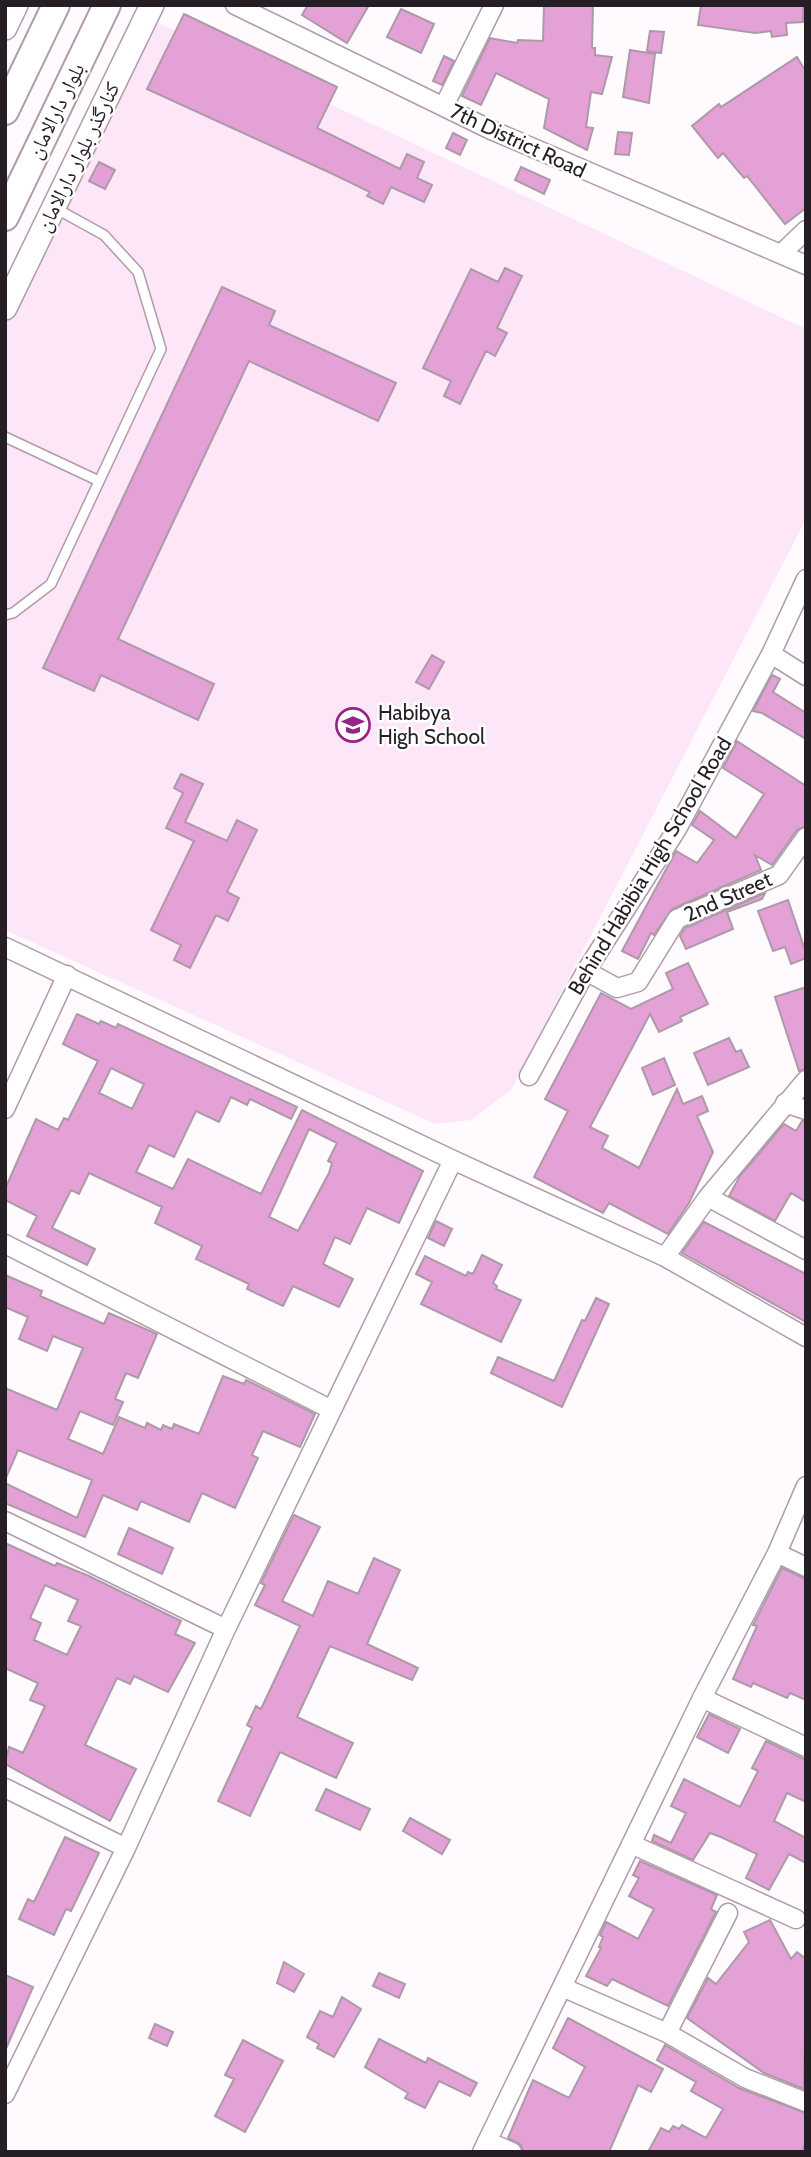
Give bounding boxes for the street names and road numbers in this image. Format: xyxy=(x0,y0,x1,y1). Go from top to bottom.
street label: بلوار دارالامان xyxy=(22,59,89,163)
street label: کنارگذر بلوار دارالامان xyxy=(31,78,125,236)
street label: 7th District Road xyxy=(446,98,590,183)
street label: Behind Habibia High School Road xyxy=(563,732,737,999)
street label: 2nd Street xyxy=(680,866,775,927)

